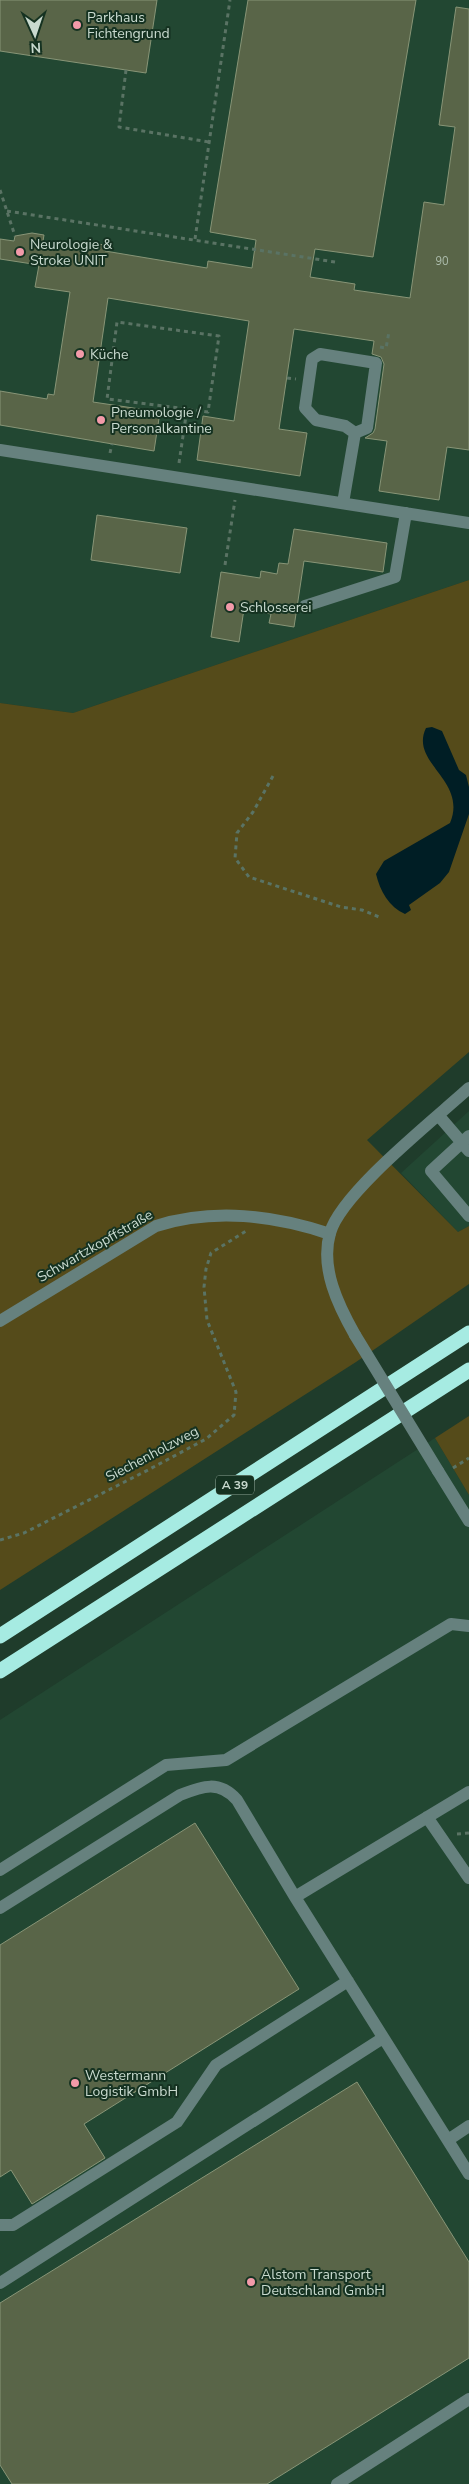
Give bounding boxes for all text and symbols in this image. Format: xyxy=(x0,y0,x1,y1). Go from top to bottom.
place label: Parkhaus Fichtengrund xyxy=(87,8,170,43)
north arrow xyxy=(10,10,60,60)
marker: Parkhaus Fichtengrund xyxy=(71,19,83,31)
text: N xyxy=(30,38,41,57)
place label: Neurologie & Stroke UNIT xyxy=(30,235,113,270)
marker: Neurologie & Stroke UNIT xyxy=(14,246,26,258)
house number: 90 xyxy=(435,254,449,269)
place label: Küche xyxy=(90,345,128,364)
marker: Küche xyxy=(74,348,86,360)
place label: Pneumologie / Personalkantine xyxy=(111,403,212,438)
marker: Pneumologie / Personalkantine xyxy=(95,414,107,426)
place label: Schlosserei xyxy=(240,598,311,617)
marker: Schlosserei xyxy=(224,601,236,613)
street label: Schwartzkopffstraße xyxy=(34,1205,156,1287)
street label: Siechenholzweg xyxy=(102,1421,202,1487)
road number: A 39 xyxy=(216,1476,254,1494)
place label: Westermann Logistik GmbH xyxy=(85,2066,178,2101)
marker: Westermann Logistik GmbH xyxy=(69,2077,81,2089)
place label: Alstom Transport Deutschland GmbH xyxy=(261,2265,385,2300)
marker: Alstom Transport Deutschland GmbH xyxy=(245,2276,257,2288)

